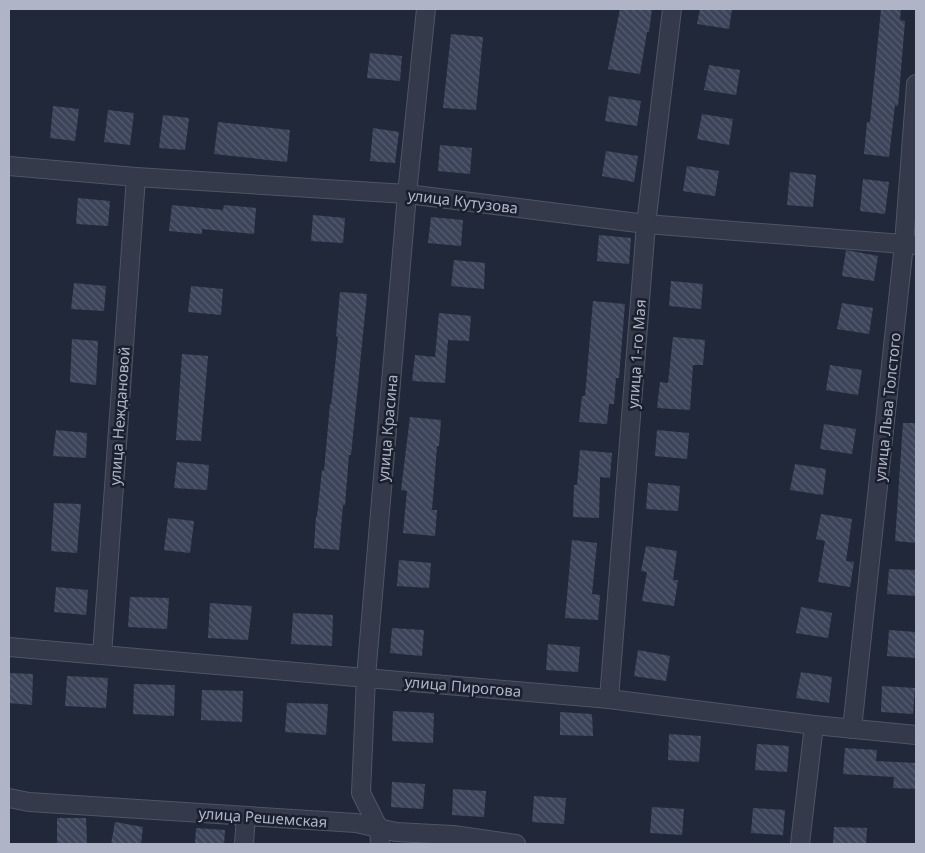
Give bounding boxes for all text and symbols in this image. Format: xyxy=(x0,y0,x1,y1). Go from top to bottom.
street label: улица Кутузова xyxy=(407,184,519,218)
street label: улица 1-го Мая xyxy=(622,299,650,409)
street label: улица Льва Толстого xyxy=(869,331,905,482)
street label: улица Неждановой xyxy=(104,346,134,486)
street label: улица Красина xyxy=(372,374,402,482)
street label: улица Пирогова xyxy=(404,671,522,701)
street label: улица Решемская xyxy=(198,803,328,831)

